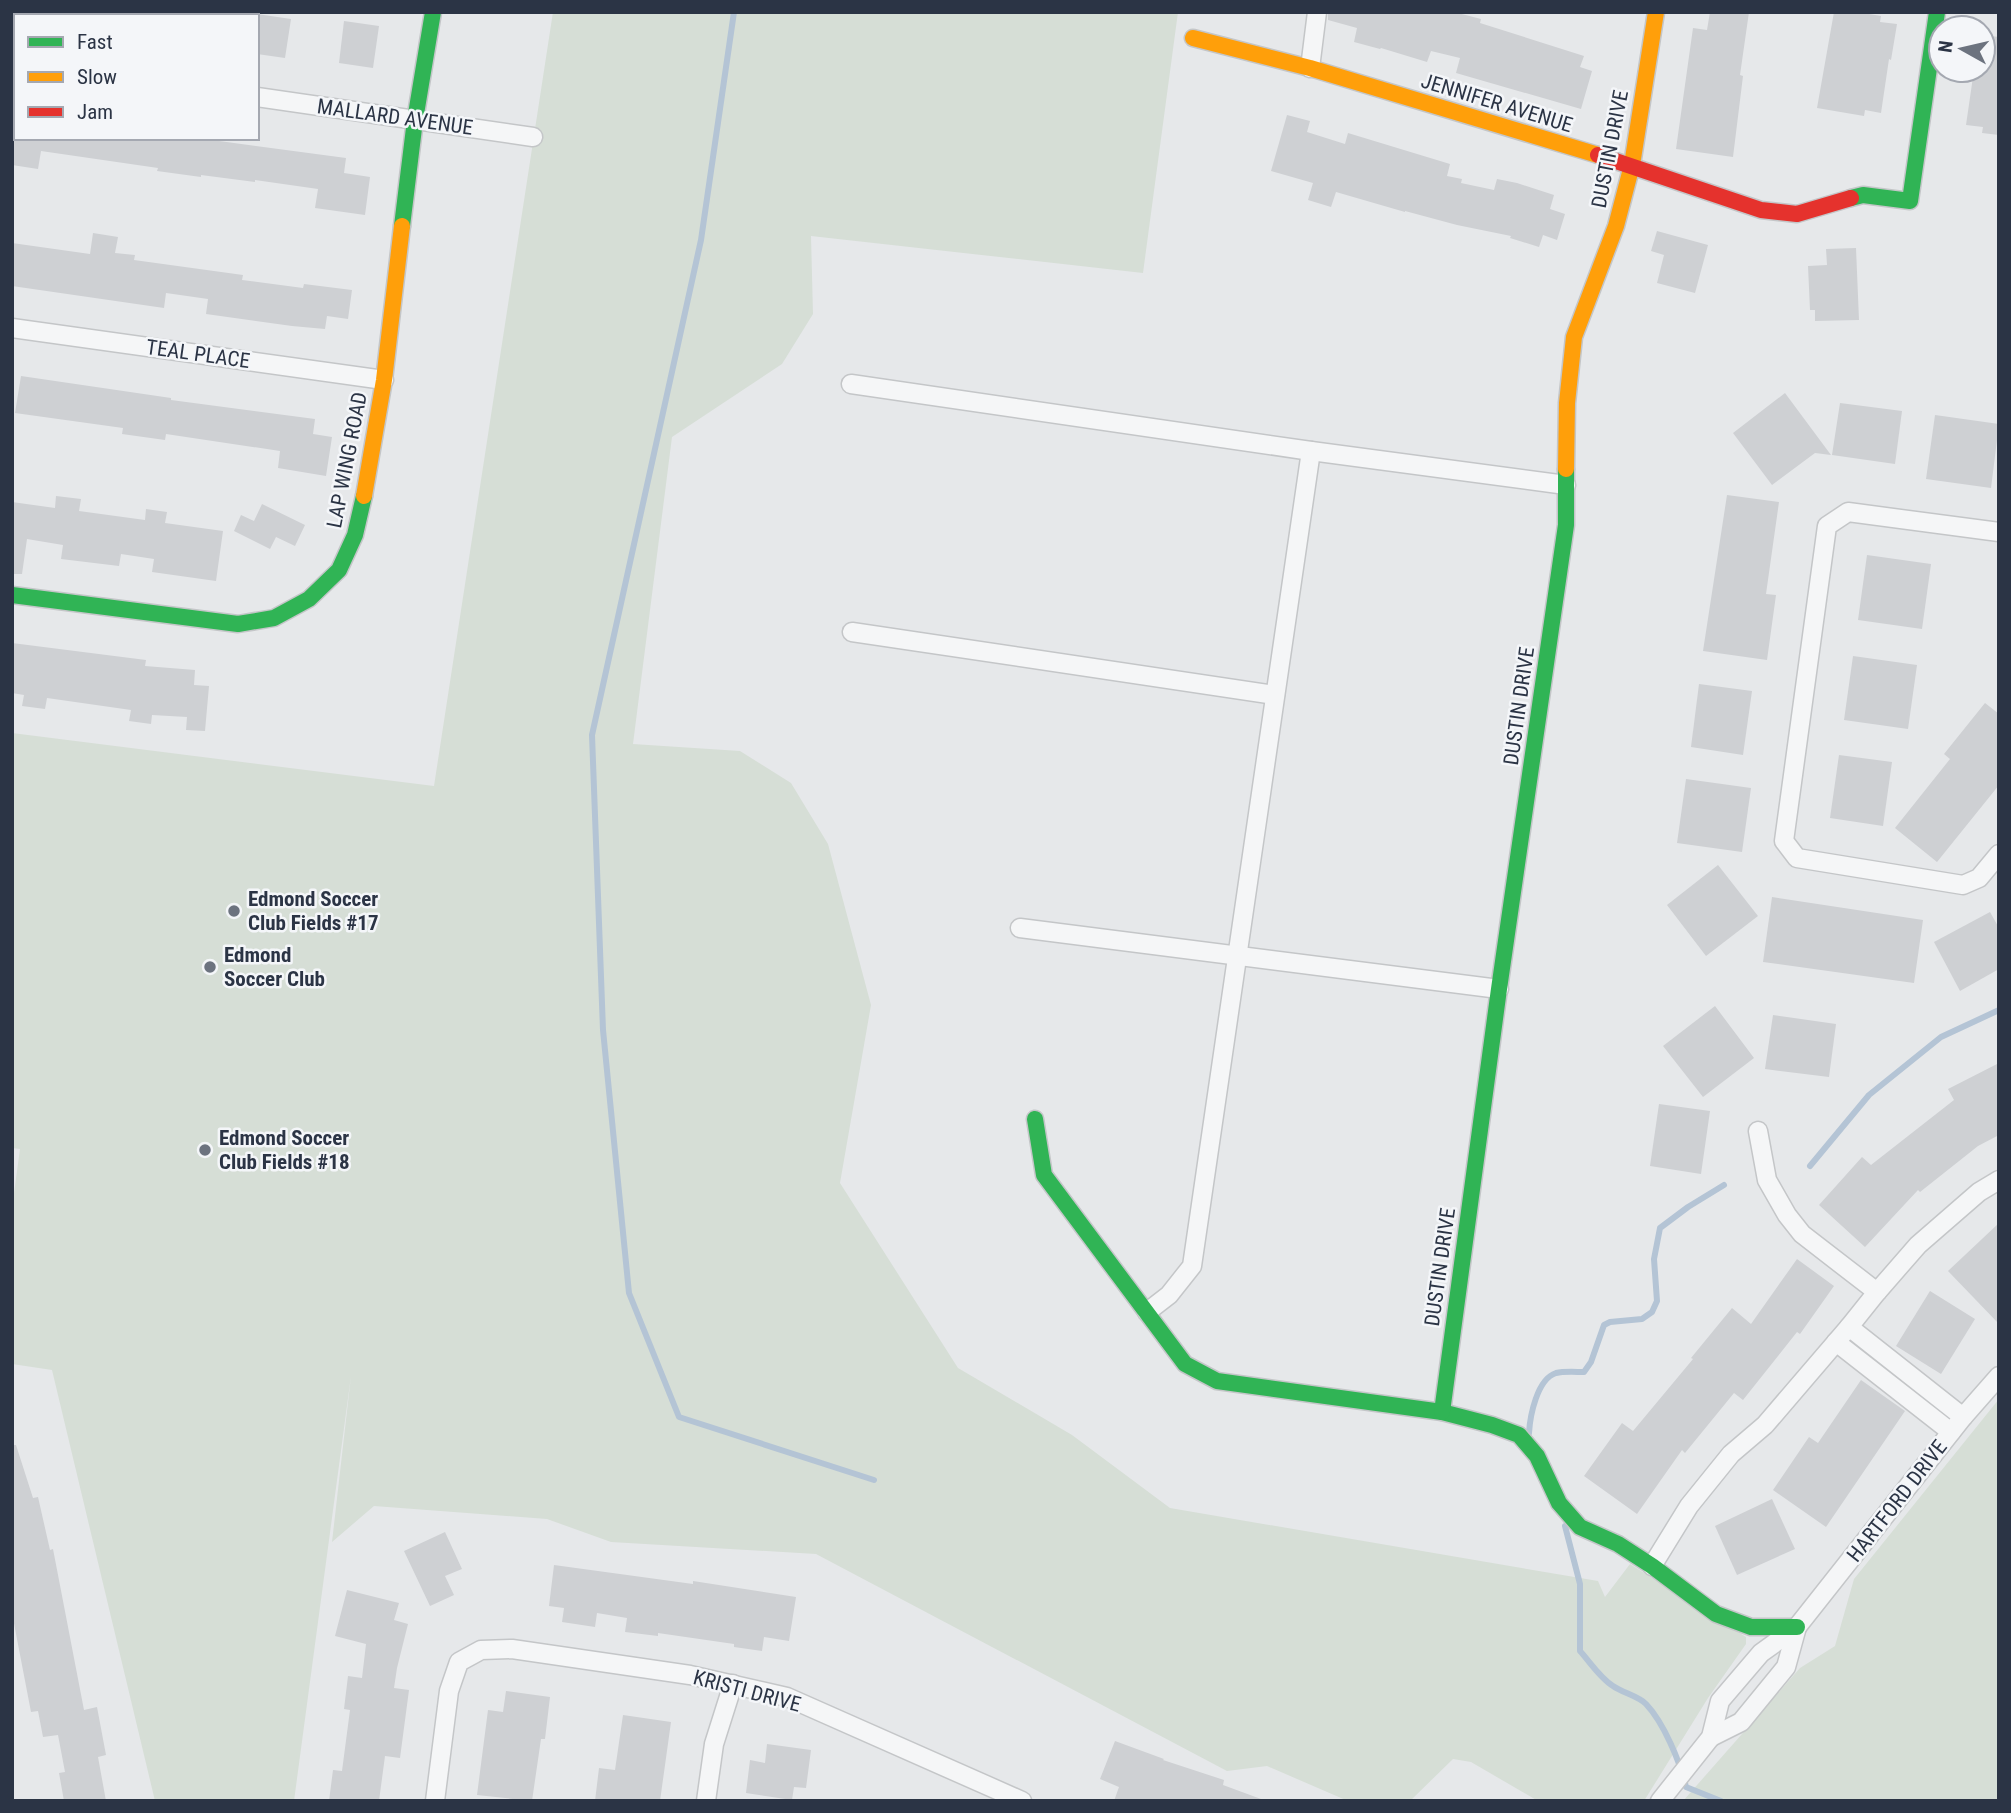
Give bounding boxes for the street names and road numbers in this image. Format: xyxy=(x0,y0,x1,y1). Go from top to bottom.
street label: JENNIFER AVENUE xyxy=(1418,69,1576,137)
street label: DUSTIN DRIVE xyxy=(1587,88,1633,210)
street label: MALLARD AVENUE xyxy=(316,94,474,140)
street label: TEAL PLACE xyxy=(145,335,251,373)
street label: LAP WING ROAD xyxy=(322,390,372,530)
street label: DUSTIN DRIVE xyxy=(1499,645,1539,767)
street label: DUSTIN DRIVE xyxy=(1420,1206,1460,1328)
street label: HARTFORD DRIVE xyxy=(1842,1435,1952,1567)
street label: KRISTI DRIVE xyxy=(691,1665,803,1717)

